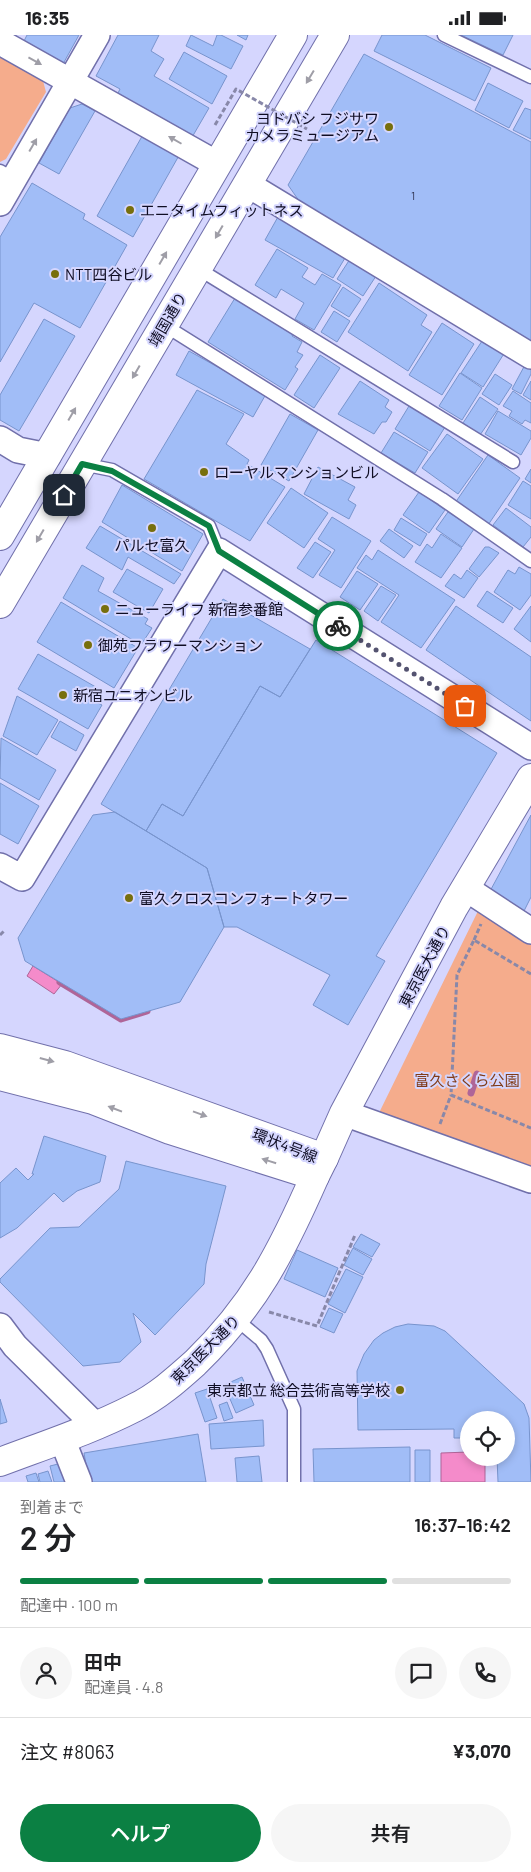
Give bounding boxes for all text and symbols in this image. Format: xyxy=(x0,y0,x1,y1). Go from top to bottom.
text: 16:35 xyxy=(25,6,69,29)
one-way arrow xyxy=(29,57,42,66)
one-way arrow xyxy=(305,70,314,84)
place label: ヨドバシ フジサワ カメラミュージアム xyxy=(245,109,379,144)
marker: ヨドバシ フジサワ カメラミュージアム xyxy=(383,121,395,133)
one-way arrow xyxy=(168,136,181,145)
one-way arrow xyxy=(29,139,38,152)
house number: 1 xyxy=(411,188,415,202)
place label: エニタイムフィットネス xyxy=(140,201,304,219)
marker: エニタイムフィットネス xyxy=(124,204,136,216)
one-way arrow xyxy=(214,226,223,239)
one-way arrow xyxy=(158,252,167,265)
place label: NTT四谷ビル xyxy=(65,265,152,283)
marker: NTT四谷ビル xyxy=(49,268,61,280)
street label: 靖国通り xyxy=(144,289,190,349)
one-way arrow xyxy=(132,366,141,379)
one-way arrow xyxy=(68,407,77,421)
place label: ローヤルマンションビル xyxy=(214,463,379,481)
marker: ローヤルマンションビル xyxy=(198,466,210,478)
pin xyxy=(43,474,85,516)
icon: home xyxy=(50,481,78,509)
marker: パルセ富久 xyxy=(146,522,158,534)
one-way arrow xyxy=(35,529,44,543)
place label: パルセ富久 xyxy=(114,536,190,554)
place label: ニューライフ 新宿参番館 xyxy=(115,600,283,618)
courier xyxy=(313,601,363,651)
marker: ニューライフ 新宿参番館 xyxy=(99,603,111,615)
icon: bike xyxy=(324,612,352,640)
place label: 御苑フラワーマンション xyxy=(98,636,263,654)
marker: 御苑フラワーマンション xyxy=(82,639,94,651)
pin xyxy=(444,685,486,727)
place label: 新宿ユニオンビル xyxy=(73,686,193,704)
marker: 新宿ユニオンビル xyxy=(57,689,69,701)
icon: bag xyxy=(451,692,479,720)
place label: 富久クロスコンフォートタワー xyxy=(139,889,349,907)
marker: 富久クロスコンフォートタワー xyxy=(123,892,135,904)
street label: 東京医大通り xyxy=(395,922,453,1010)
one-way arrow xyxy=(40,1056,55,1064)
park label: 富久さくら公園 xyxy=(414,1071,520,1089)
one-way arrow xyxy=(107,1105,122,1113)
one-way arrow xyxy=(193,1111,208,1118)
street label: 環状4号線 xyxy=(250,1124,320,1166)
one-way arrow xyxy=(262,1156,277,1164)
street label: 東京医大通り xyxy=(167,1311,243,1387)
place label: 東京都立 総合芸術高等学校 xyxy=(207,1381,390,1399)
marker: 東京都立 総合芸術高等学校 xyxy=(394,1384,406,1396)
map controls xyxy=(460,1411,515,1466)
button: locate xyxy=(460,1411,515,1466)
text: 到着まで xyxy=(20,1497,84,1516)
text: 16:37–16:42 xyxy=(414,1513,511,1536)
text: 2 分 xyxy=(20,1518,76,1556)
text: 配達中 · 100 m xyxy=(20,1595,118,1614)
button: person xyxy=(20,1647,72,1699)
button: chat xyxy=(395,1647,447,1699)
button: phone xyxy=(459,1647,511,1699)
text: 田中 xyxy=(84,1650,122,1673)
text: 配達員 · 4.8 xyxy=(84,1677,163,1696)
text: ¥3,070 xyxy=(452,1739,511,1762)
text: 注文 #8063 xyxy=(20,1740,115,1763)
button: ヘルプ xyxy=(20,1804,261,1862)
button: 共有 xyxy=(271,1804,511,1862)

